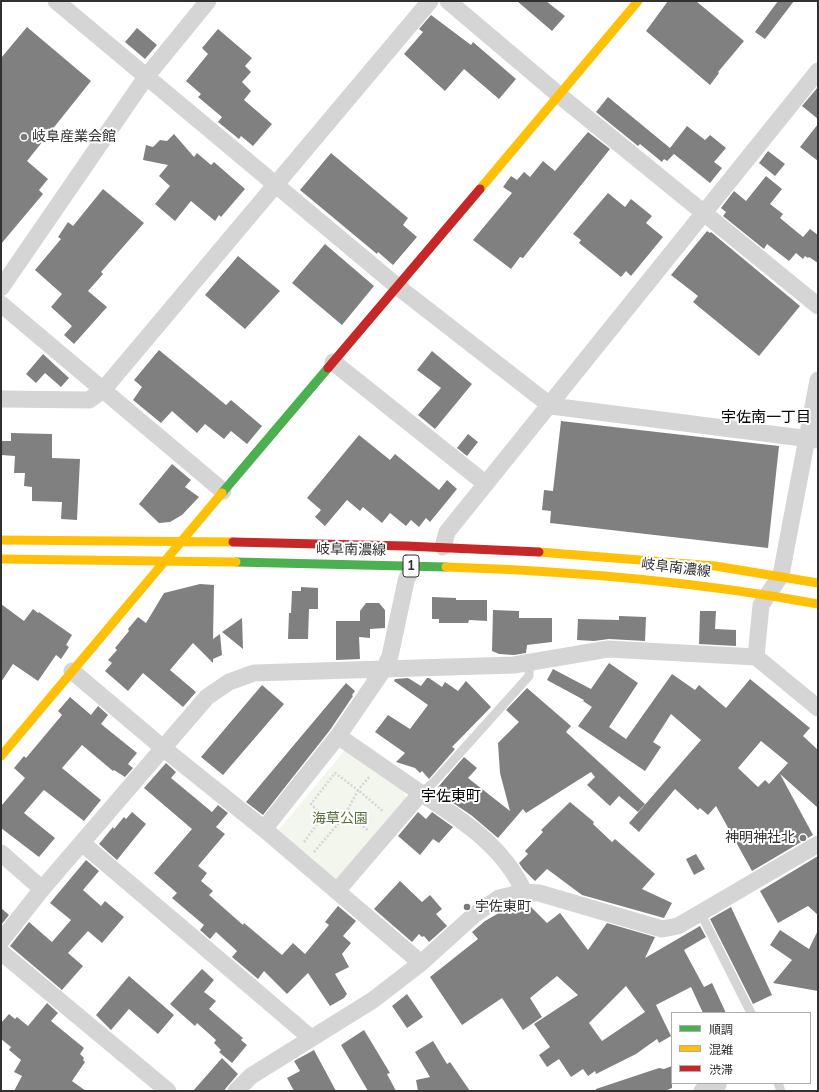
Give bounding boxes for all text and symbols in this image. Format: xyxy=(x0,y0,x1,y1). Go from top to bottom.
place label: 岐阜産業会館 xyxy=(32,129,116,145)
marker: 岐阜産業会館 xyxy=(19,132,29,142)
district label: 宇佐南一丁目 xyxy=(721,408,811,426)
street label: 岐阜南濃線 xyxy=(316,541,386,559)
road number: 1 xyxy=(403,555,419,577)
street label: 岐阜南濃線 xyxy=(640,555,712,581)
district label: 宇佐東町 xyxy=(421,787,481,805)
park label: 海草公園 xyxy=(312,811,368,827)
place label: 神明神社北 xyxy=(725,830,795,846)
marker: 神明神社北 xyxy=(798,833,808,843)
place label: 宇佐東町 xyxy=(475,899,531,915)
marker: 宇佐東町 xyxy=(462,902,472,912)
legend xyxy=(671,1012,811,1084)
text: 順調 xyxy=(709,1022,733,1037)
text: 混雑 xyxy=(709,1042,733,1057)
text: 渋滞 xyxy=(709,1062,733,1077)

